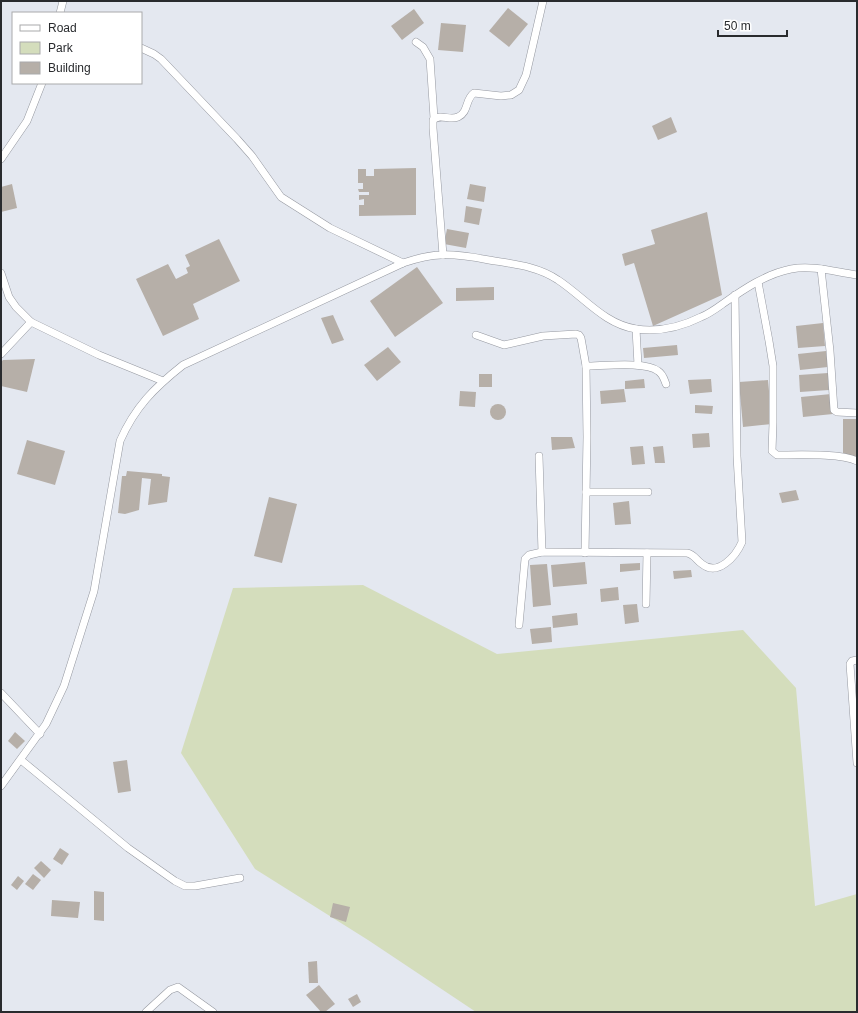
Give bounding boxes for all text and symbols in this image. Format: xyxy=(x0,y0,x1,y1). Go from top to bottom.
legend xyxy=(12,12,142,84)
scale bar xyxy=(718,12,787,38)
text: 50 m xyxy=(724,19,751,33)
text: Road xyxy=(48,21,77,35)
text: Park xyxy=(48,41,74,55)
text: Building xyxy=(48,61,91,75)

